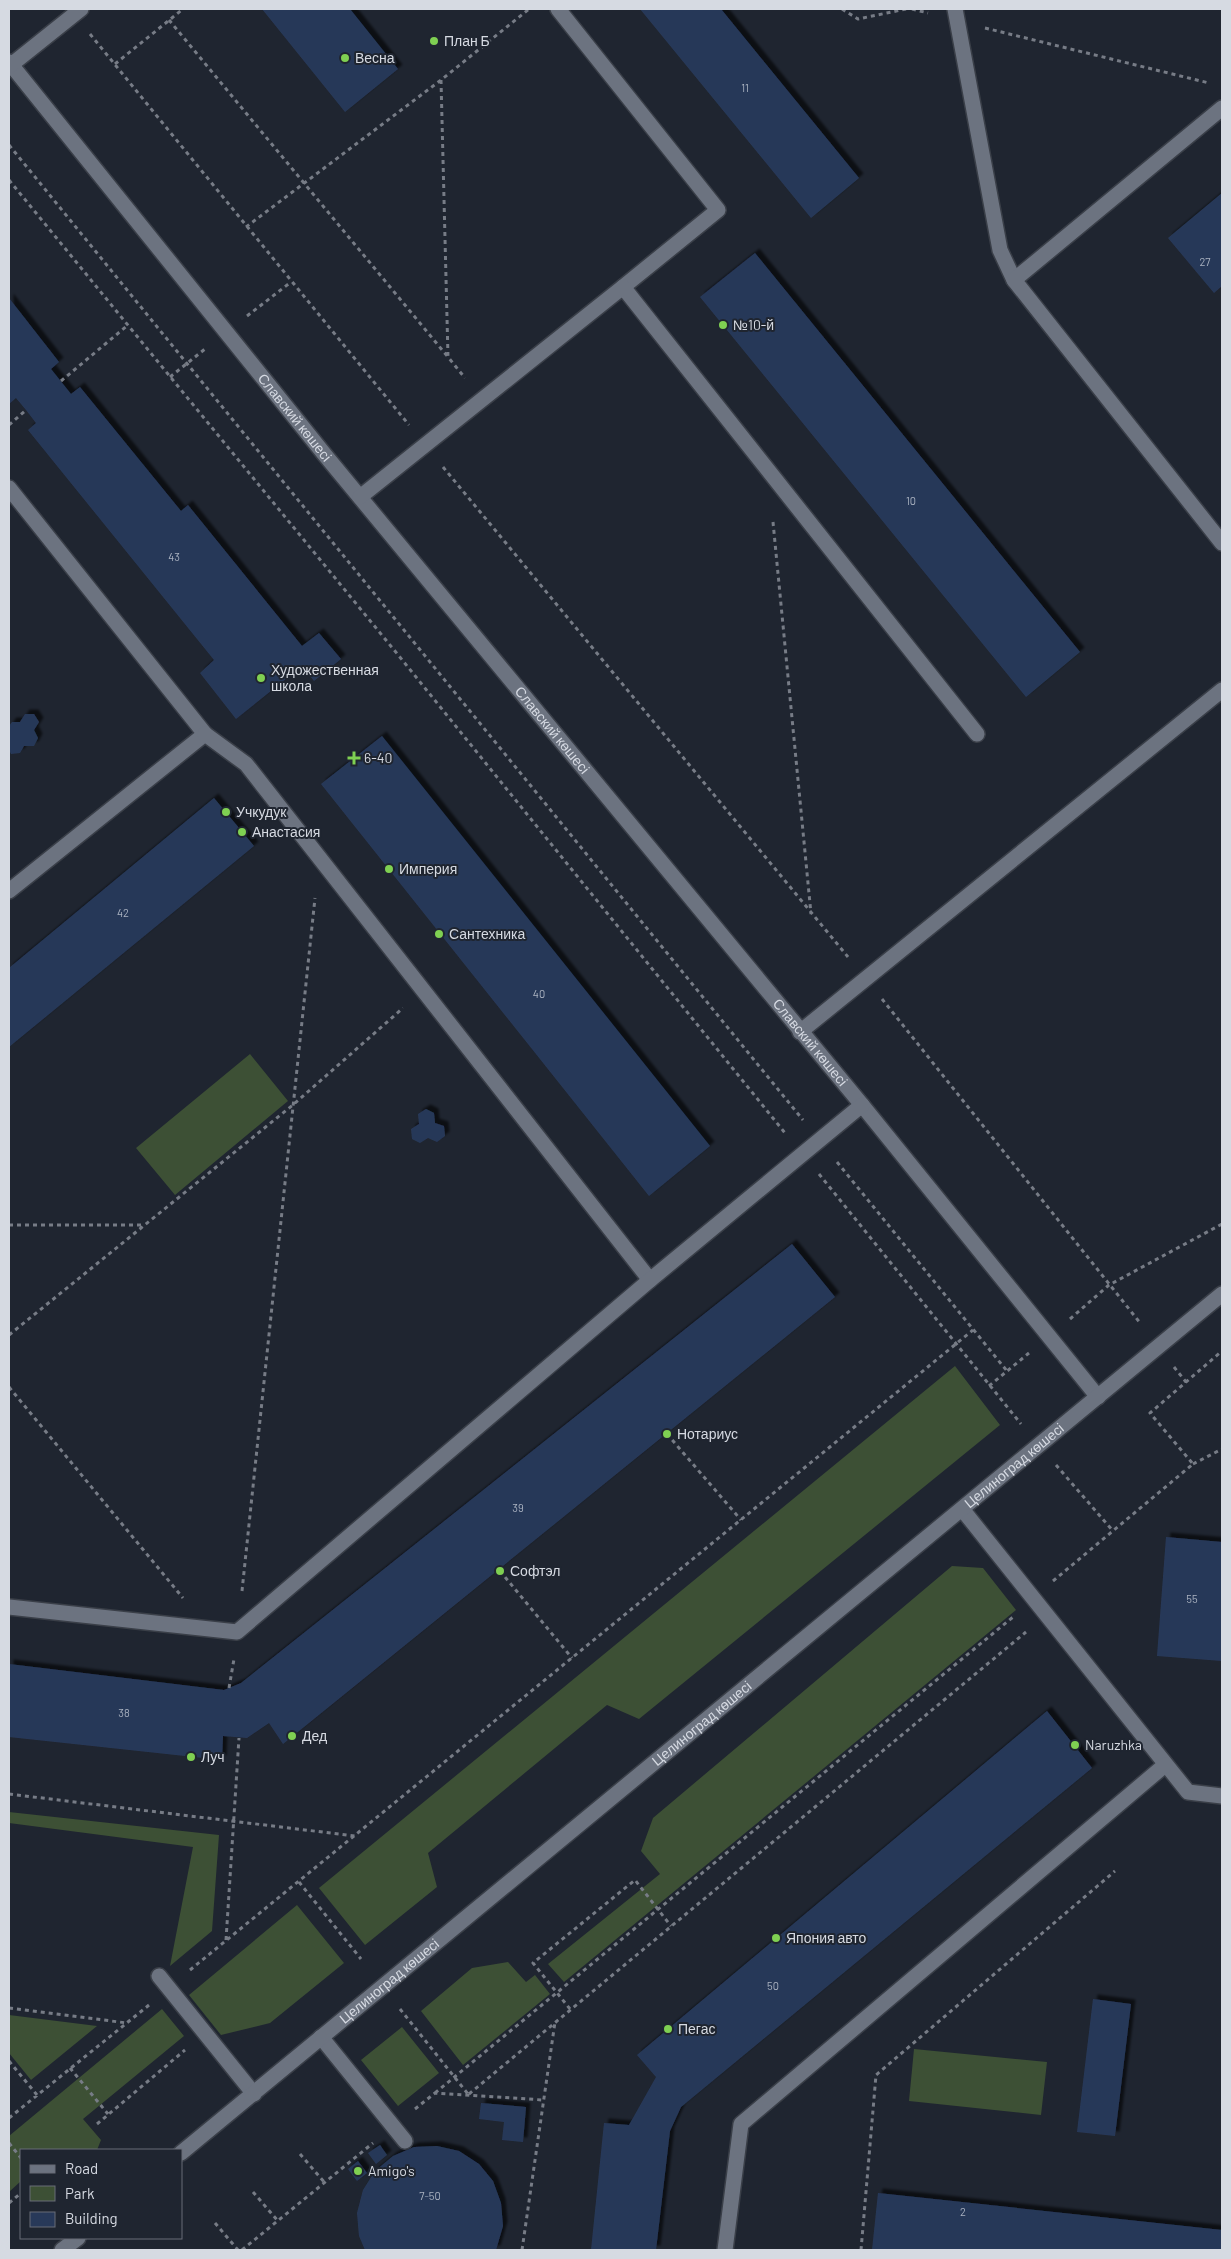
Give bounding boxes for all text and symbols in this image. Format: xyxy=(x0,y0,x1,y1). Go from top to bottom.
place label: План Б xyxy=(444,32,490,49)
marker: План Б xyxy=(428,35,440,47)
place label: Весна xyxy=(355,49,395,66)
marker: Весна xyxy=(339,52,351,64)
house number: 11 xyxy=(741,81,749,94)
house number: 27 xyxy=(1199,255,1211,268)
place label: №10-й xyxy=(733,316,774,333)
marker: №10-й xyxy=(717,319,729,331)
street label: Славский көшесі xyxy=(255,370,336,465)
house number: 10 xyxy=(906,494,916,507)
house number: 43 xyxy=(168,550,180,563)
place label: Художественная школа xyxy=(271,661,379,694)
marker: Художественная школа xyxy=(255,672,267,684)
street label: Славский көшесі xyxy=(512,683,594,777)
place label: 6-40 xyxy=(364,749,392,766)
marker: 6-40 xyxy=(348,752,360,764)
place label: Учкудук xyxy=(236,803,287,820)
marker: Учкудук xyxy=(220,806,232,818)
place label: Анастасия xyxy=(252,823,320,840)
marker: Анастасия xyxy=(236,826,248,838)
place label: Империя xyxy=(399,860,457,877)
marker: Империя xyxy=(383,863,395,875)
house number: 42 xyxy=(117,906,129,919)
place label: Сантехника xyxy=(449,925,526,942)
marker: Сантехника xyxy=(433,928,445,940)
house number: 40 xyxy=(533,987,545,1000)
street label: Славский көшесі xyxy=(770,995,851,1089)
street label: Целиноград көшесі xyxy=(960,1419,1067,1511)
place label: Нотариус xyxy=(677,1425,738,1442)
marker: Нотариус xyxy=(661,1428,673,1440)
house number: 39 xyxy=(512,1501,524,1514)
place label: Софтэл xyxy=(510,1562,561,1579)
marker: Софтэл xyxy=(494,1565,506,1577)
house number: 55 xyxy=(1186,1592,1198,1605)
street label: Целиноград көшесі xyxy=(648,1677,755,1769)
house number: 38 xyxy=(118,1706,130,1719)
place label: Дед xyxy=(302,1727,327,1744)
marker: Дед xyxy=(286,1730,298,1742)
place label: Naruzhka xyxy=(1085,1736,1142,1753)
marker: Naruzhka xyxy=(1069,1739,1081,1751)
place label: Луч xyxy=(201,1748,225,1765)
marker: Луч xyxy=(185,1751,197,1763)
place label: Япония авто xyxy=(786,1929,867,1946)
marker: Япония авто xyxy=(770,1932,782,1944)
street label: Целиноград көшесі xyxy=(336,1935,442,2027)
house number: 50 xyxy=(767,1979,779,1992)
place label: Пегас xyxy=(678,2020,715,2037)
marker: Пегас xyxy=(662,2023,674,2035)
legend xyxy=(20,2149,182,2239)
text: Road xyxy=(65,2159,98,2177)
place label: Amigo's xyxy=(368,2162,415,2179)
marker: Amigo's xyxy=(352,2165,364,2177)
text: Park xyxy=(65,2184,95,2202)
house number: 7-50 xyxy=(419,2189,441,2202)
house number: 2 xyxy=(960,2205,966,2218)
text: Building xyxy=(65,2209,118,2227)

